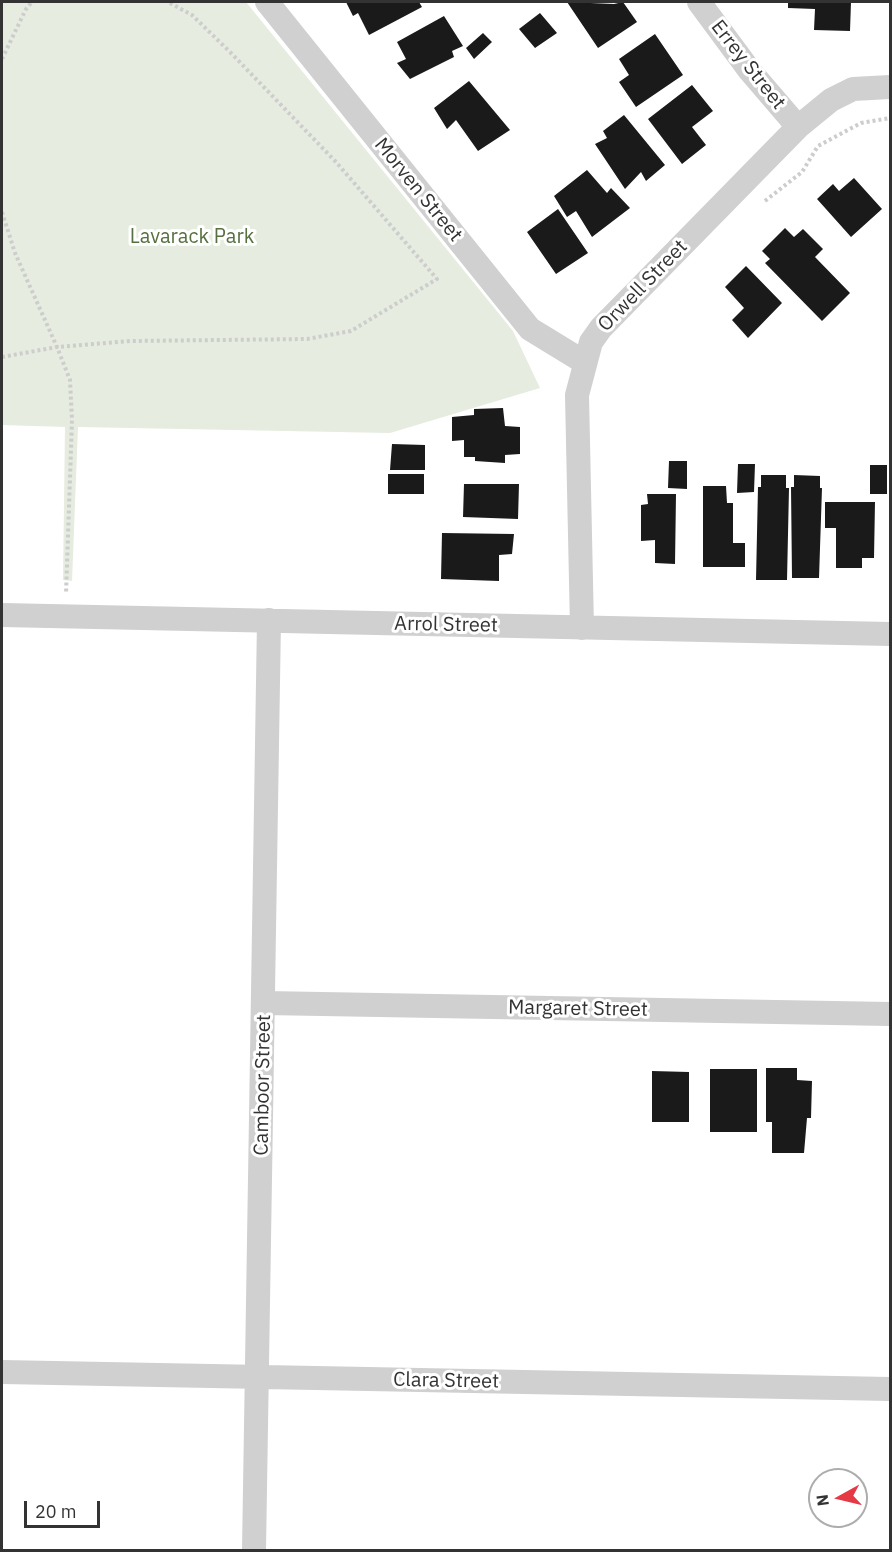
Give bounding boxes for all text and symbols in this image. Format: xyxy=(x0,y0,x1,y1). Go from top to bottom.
street label: Errey Street xyxy=(706,16,790,114)
street label: Morven Street xyxy=(369,133,467,247)
park label: Lavarack Park xyxy=(130,225,254,249)
street label: Orwell Street xyxy=(593,235,693,337)
street label: Arrol Street xyxy=(394,612,498,638)
street label: Margaret Street xyxy=(508,996,648,1022)
street label: Camboor Street xyxy=(250,1014,276,1156)
street label: Clara Street xyxy=(393,1368,499,1394)
north arrow xyxy=(808,1468,868,1528)
scale bar xyxy=(27,1489,104,1527)
text: N xyxy=(811,1493,833,1507)
text: 20 m xyxy=(35,1500,77,1523)

